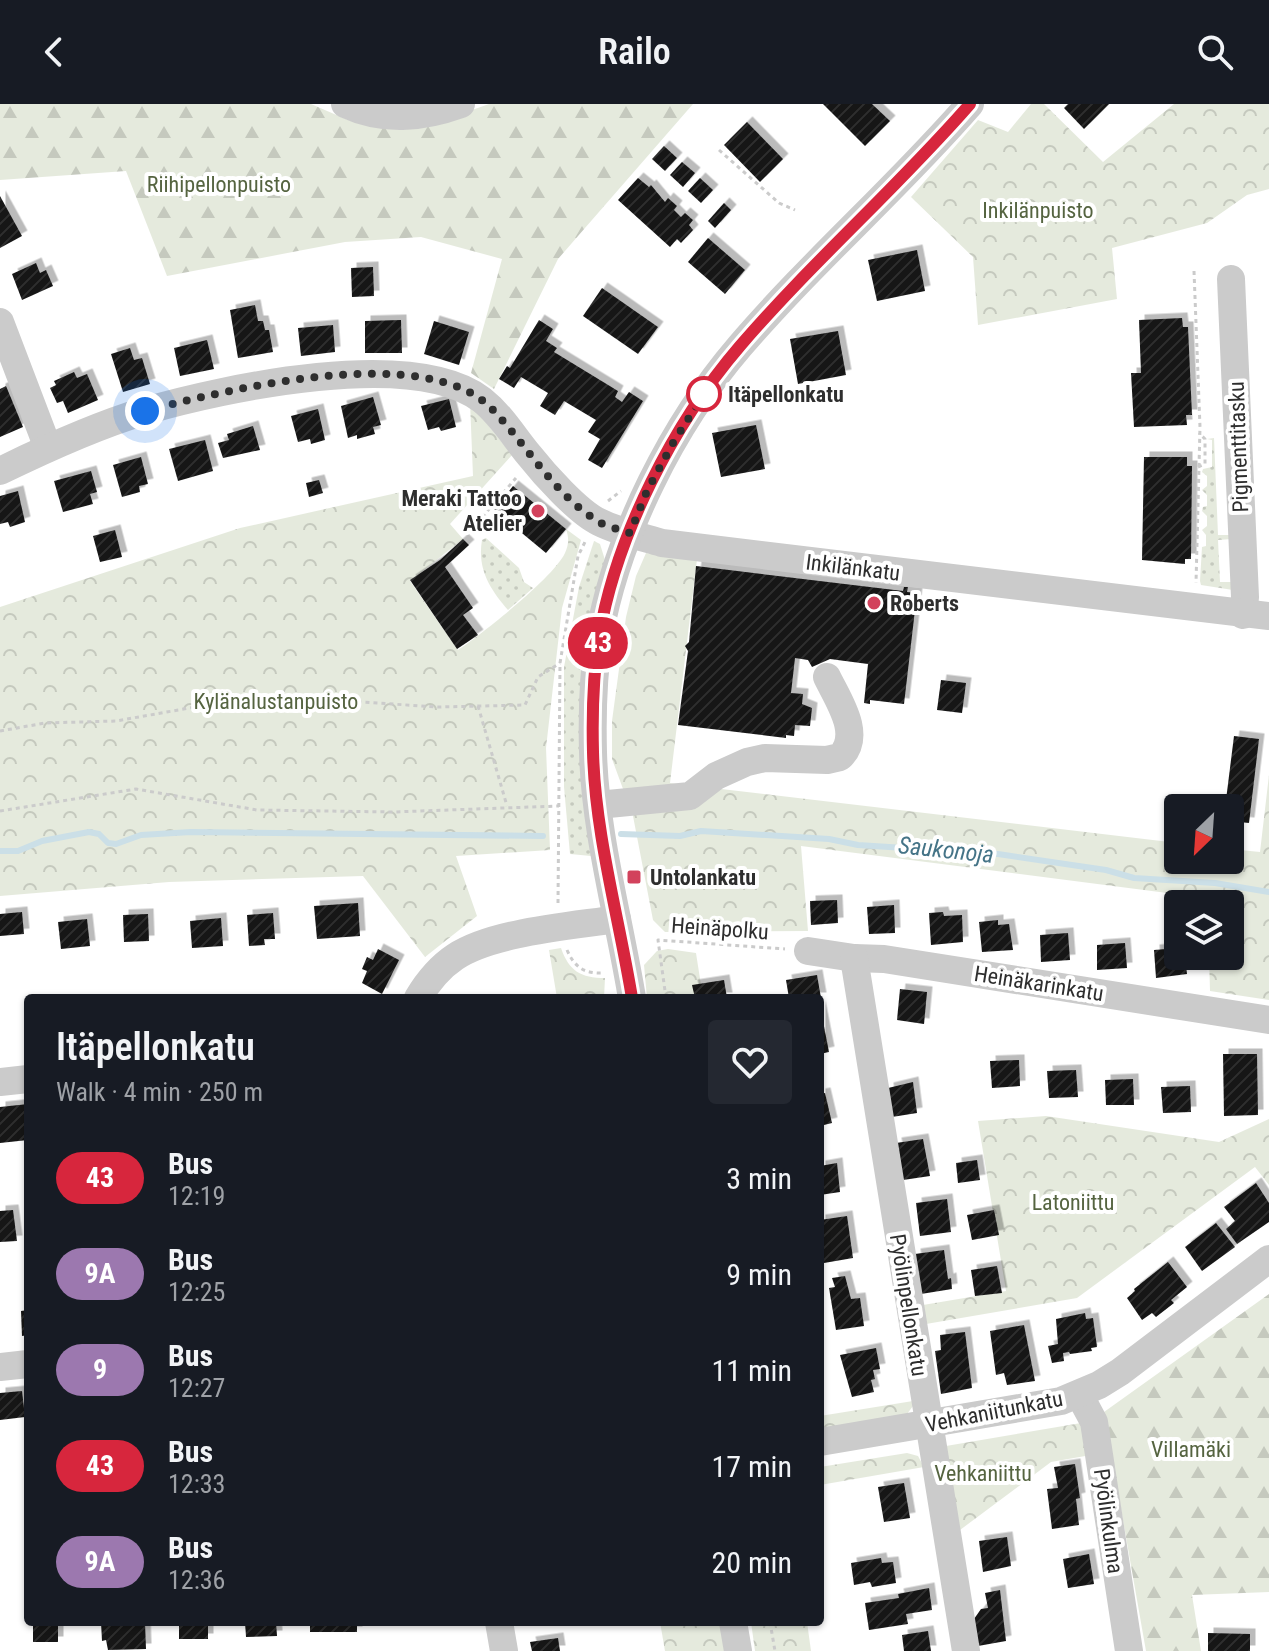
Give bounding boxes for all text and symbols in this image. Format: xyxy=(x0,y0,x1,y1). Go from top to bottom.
icon: back xyxy=(32,30,76,74)
icon: search xyxy=(1193,30,1237,74)
text: Railo xyxy=(598,31,671,73)
park label: Riihipellonpuisto xyxy=(147,172,291,197)
park label: Inkilänpuisto xyxy=(982,198,1094,223)
marker: Itäpellonkatu xyxy=(687,377,721,411)
street label: Pigmenttitasku xyxy=(1224,381,1253,513)
place label: Itäpellonkatu xyxy=(728,382,844,407)
your location xyxy=(125,391,165,431)
place label: Meraki Tattoo Atelier xyxy=(401,486,522,536)
marker: Meraki Tattoo Atelier xyxy=(529,502,547,520)
street label: Inkilänkatu xyxy=(804,549,902,586)
place label: Roberts xyxy=(890,591,959,616)
marker: Roberts xyxy=(865,594,883,612)
line badge: 43 xyxy=(562,617,634,669)
text: 43 xyxy=(584,626,612,659)
park label: Kylänalustanpuisto xyxy=(194,689,358,714)
north arrow xyxy=(1164,794,1244,874)
map controls xyxy=(1164,794,1244,970)
water label: Saukonoja xyxy=(897,831,995,869)
place label: Untolankatu xyxy=(650,865,756,890)
marker: Untolankatu xyxy=(625,868,643,886)
button: layers xyxy=(1164,890,1244,970)
street label: Heinäpolku xyxy=(670,913,770,944)
street label: Heinäkarinkatu xyxy=(972,961,1105,1006)
button: heart xyxy=(708,1020,792,1104)
text: Itäpellonkatu xyxy=(56,1025,255,1069)
text: Walk · 4 min · 250 m xyxy=(56,1077,263,1107)
text: Bus xyxy=(168,1146,213,1181)
text: 43 xyxy=(86,1161,114,1194)
text: 3 min xyxy=(726,1161,792,1196)
text: 12:19 xyxy=(168,1181,225,1211)
park label: Latoniittu xyxy=(1032,1190,1114,1215)
street label: Pyölinpellonkatu xyxy=(885,1232,932,1378)
text: Bus xyxy=(168,1242,213,1277)
text: 9A xyxy=(85,1257,115,1290)
text: 9 min xyxy=(726,1257,792,1292)
text: 12:25 xyxy=(168,1277,225,1307)
text: Bus xyxy=(168,1338,213,1373)
text: 9 xyxy=(93,1353,107,1386)
text: 11 min xyxy=(711,1353,792,1388)
text: 12:27 xyxy=(168,1373,225,1403)
street label: Vehkaniitunkatu xyxy=(923,1386,1065,1437)
text: Bus xyxy=(168,1434,213,1469)
park label: Villamäki xyxy=(1151,1437,1231,1462)
text: 43 xyxy=(86,1449,114,1482)
text: 17 min xyxy=(711,1449,792,1484)
park label: Vehkaniittu xyxy=(934,1461,1032,1486)
street label: Pyölinkulma xyxy=(1089,1467,1128,1575)
text: 12:33 xyxy=(168,1469,225,1499)
text: Bus xyxy=(168,1530,213,1565)
text: 9A xyxy=(85,1545,115,1578)
text: 20 min xyxy=(711,1545,792,1580)
text: 12:36 xyxy=(168,1565,225,1595)

